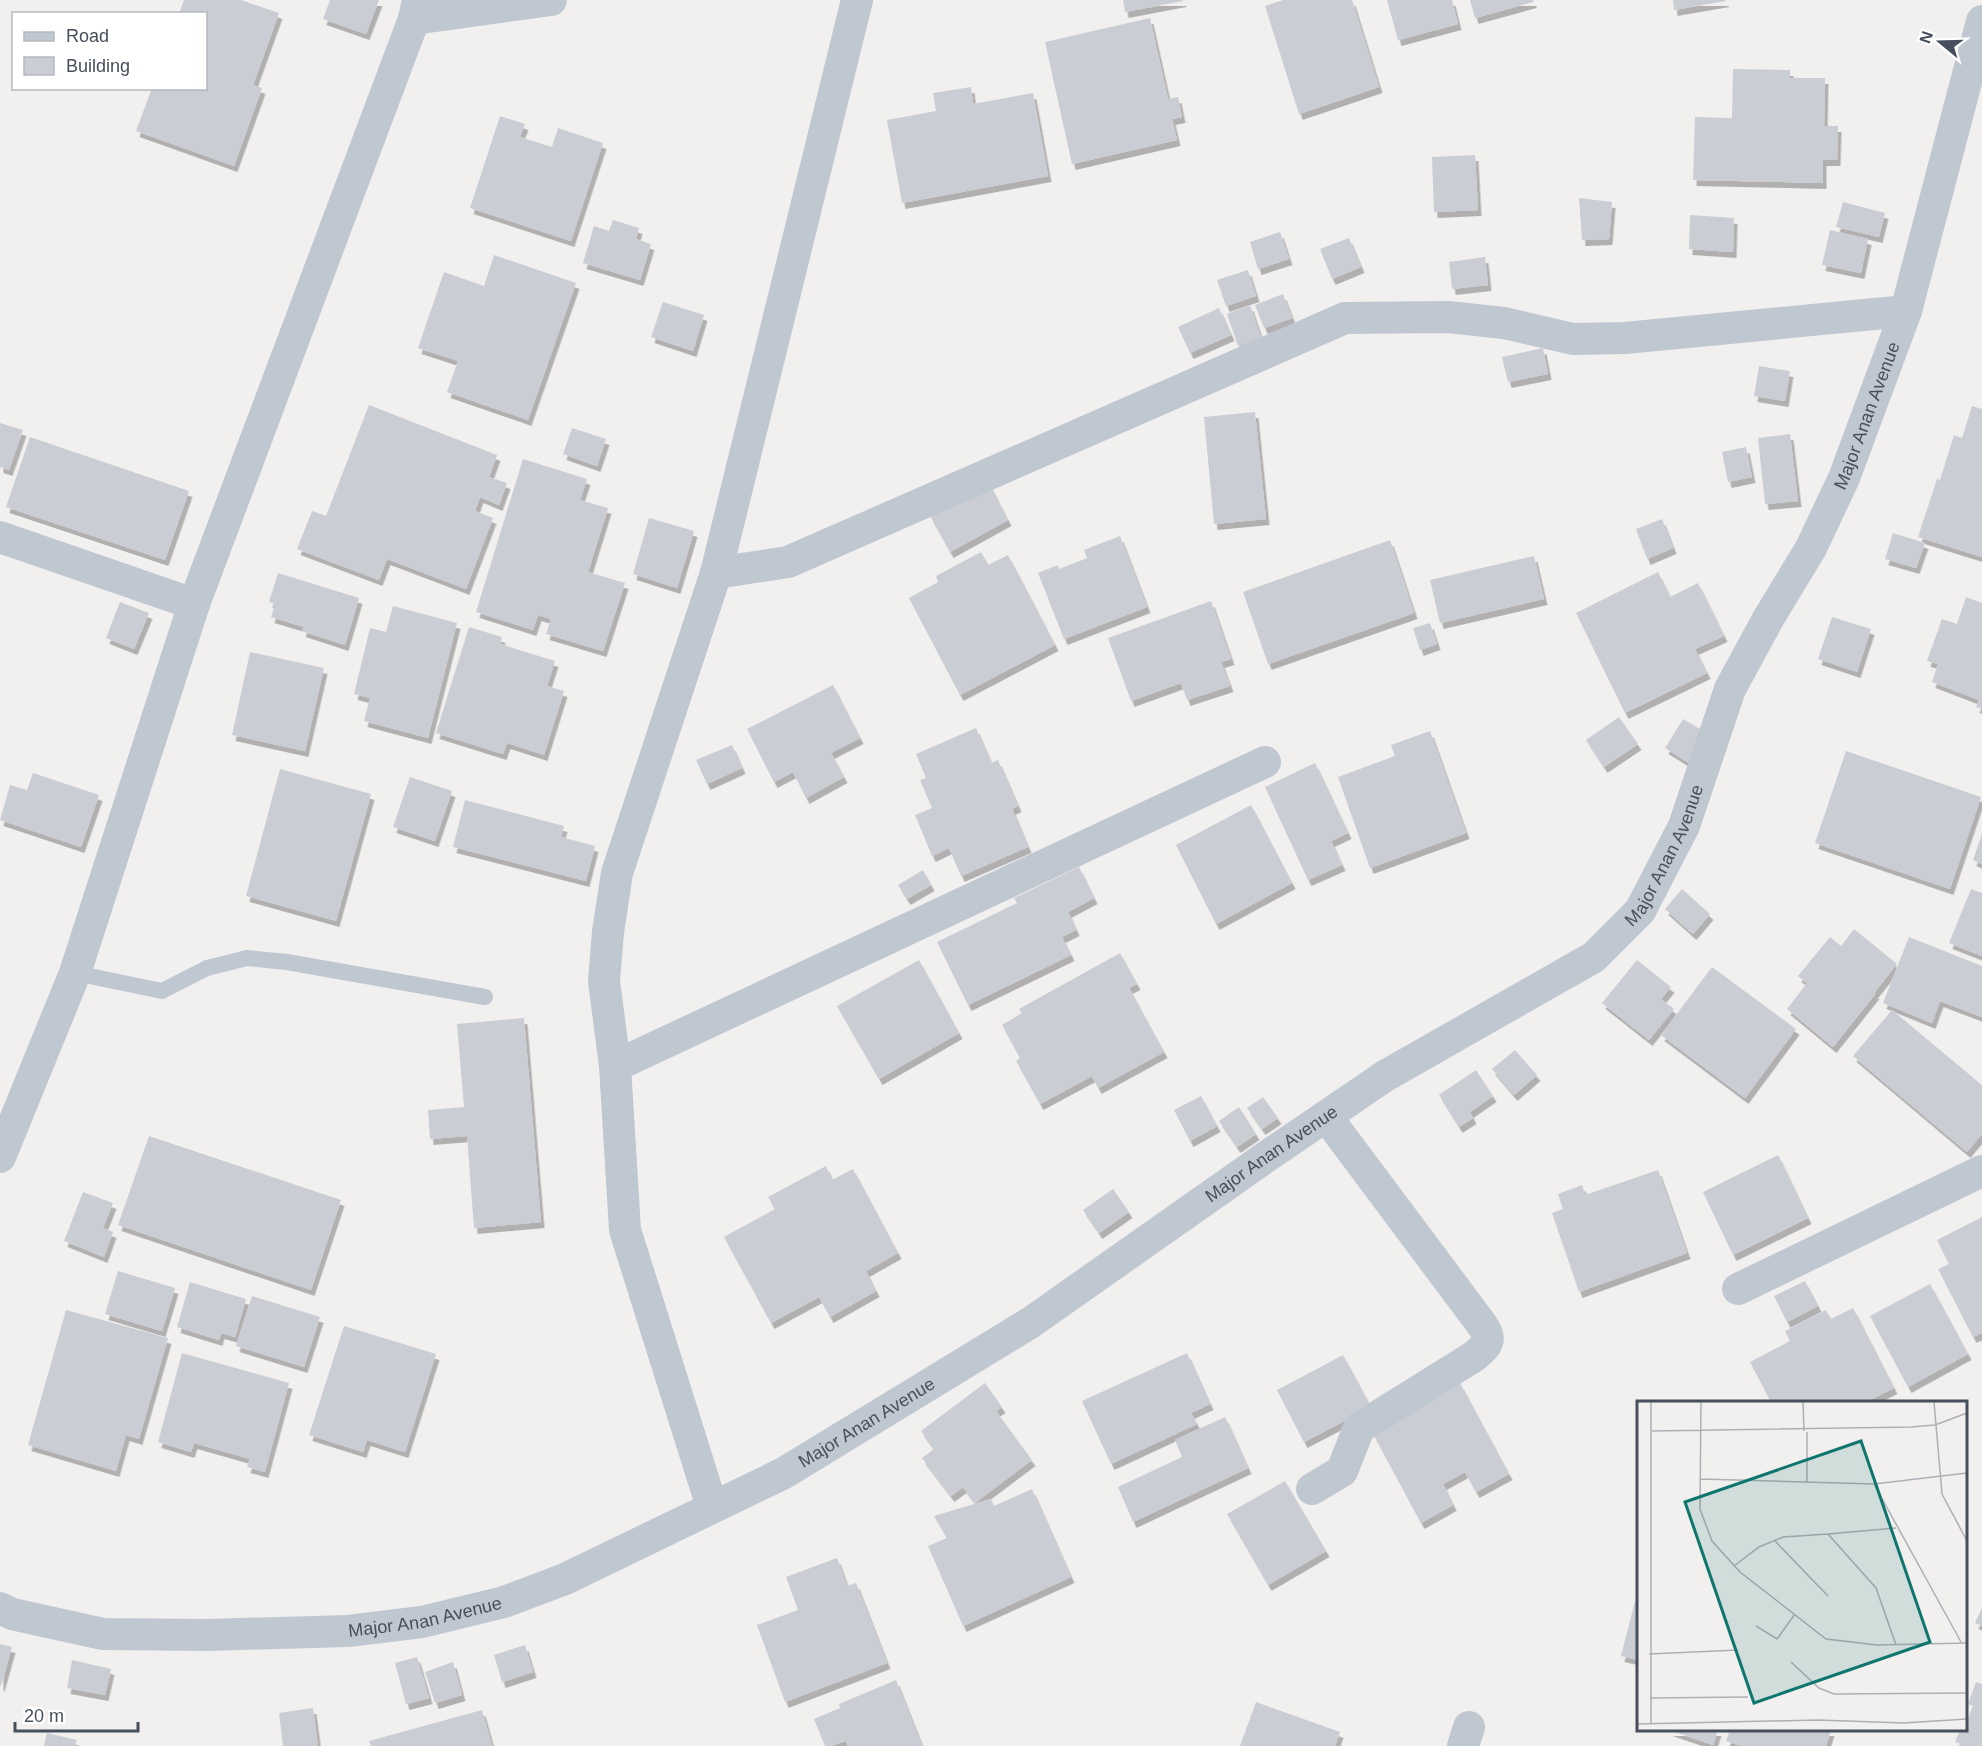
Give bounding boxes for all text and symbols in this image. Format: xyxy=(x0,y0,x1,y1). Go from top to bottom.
legend xyxy=(12,12,207,90)
north arrow xyxy=(1910,12,1970,72)
text: Road xyxy=(66,26,109,46)
text: N xyxy=(1916,29,1936,46)
text: Building xyxy=(66,56,130,76)
street label: Major Anan Avenue xyxy=(1830,339,1904,493)
street label: Major Anan Avenue xyxy=(1621,782,1707,930)
street label: Major Anan Avenue xyxy=(1202,1101,1341,1206)
street label: Major Anan Avenue xyxy=(795,1373,938,1472)
inset map xyxy=(1637,1401,1967,1731)
street label: Major Anan Avenue xyxy=(347,1593,504,1641)
scale bar xyxy=(15,1695,138,1733)
text: 20 m xyxy=(24,1706,64,1726)

